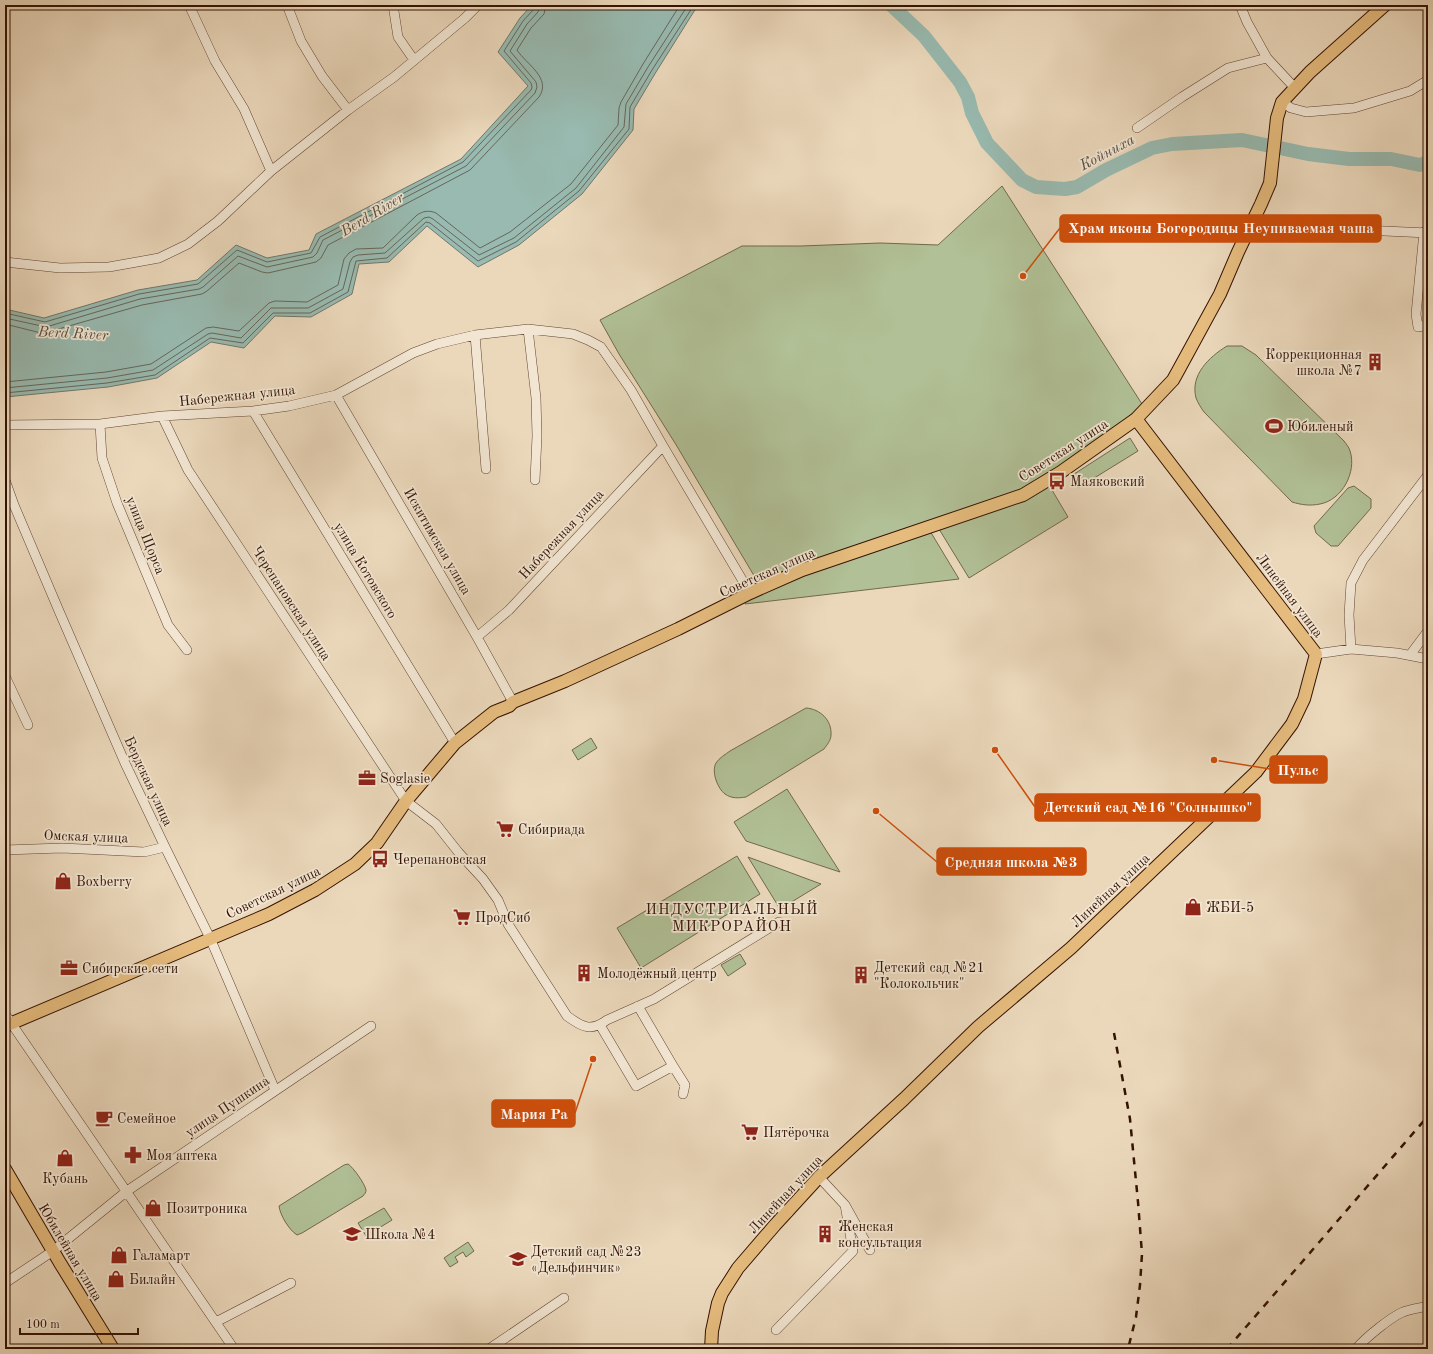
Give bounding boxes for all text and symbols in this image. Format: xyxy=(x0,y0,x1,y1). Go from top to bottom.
water label: Койниха xyxy=(1077,133,1138,174)
water label: Berd River xyxy=(338,190,407,240)
callout: Храм иконы Богородицы Неупиваемая чаша xyxy=(1060,215,1381,242)
text: Храм иконы Богородицы Неупиваемая чаша xyxy=(1068,222,1374,237)
water label: Berd River xyxy=(36,325,109,344)
place label: Коррекционная школа №7 xyxy=(1265,348,1362,378)
building icon: Коррекционная школа №7 xyxy=(1365,352,1385,372)
street label: Набережная улица xyxy=(178,383,296,409)
sports icon: Юбиленый xyxy=(1264,416,1284,436)
street label: Советская улица xyxy=(1016,417,1111,485)
place label: Юбиленый xyxy=(1287,420,1353,434)
bus stop icon: Маяковский xyxy=(1047,471,1067,491)
place label: Маяковский xyxy=(1070,475,1145,489)
street label: Искитимская улица xyxy=(401,486,473,597)
street label: Набережная улица xyxy=(517,487,607,582)
street label: улица Щорса xyxy=(123,494,167,576)
street label: улица Котовского xyxy=(331,520,399,621)
street label: Черепановская улица xyxy=(249,544,333,663)
street label: Советская улица xyxy=(717,546,817,600)
street label: Линейная улица xyxy=(1253,551,1325,640)
street label: Бердская улица xyxy=(121,734,175,828)
callout: Пульс xyxy=(1270,756,1327,783)
text: Пульс xyxy=(1277,764,1319,779)
office icon: Soglasie xyxy=(357,768,377,788)
place label: Soglasie xyxy=(380,772,430,786)
callout: Детский сад №16 "Солнышко" xyxy=(1035,794,1260,821)
text: Детский сад №16 "Солнышко" xyxy=(1044,801,1252,816)
supermarket icon: Сибириада xyxy=(495,819,515,839)
place label: Сибириада xyxy=(518,823,585,837)
street label: Омская улица xyxy=(43,829,129,845)
callout: Средняя школа №3 xyxy=(937,848,1086,875)
bus stop icon: Черепановская xyxy=(370,849,390,869)
street label: Линейная улица xyxy=(1069,851,1153,931)
place label: Черепановская xyxy=(393,853,487,867)
text: Средняя школа №3 xyxy=(944,856,1078,871)
street label: Советская улица xyxy=(224,864,323,922)
shop icon: Boxberry xyxy=(53,871,73,891)
place label: Boxberry xyxy=(76,875,133,889)
shop icon: ЖБИ-5 xyxy=(1183,897,1203,917)
district label: ИНДУСТРИАЛЬНЫЙ МИКРОРАЙОН xyxy=(645,899,819,935)
place label: ЖБИ-5 xyxy=(1206,901,1254,915)
supermarket icon: ПродСиб xyxy=(452,907,472,927)
place label: ПродСиб xyxy=(475,911,531,925)
office icon: Сибирские сети xyxy=(59,958,79,978)
place label: Детский сад №21 "Колокольчик" xyxy=(874,961,985,991)
place label: Сибирские сети xyxy=(82,962,178,976)
building icon: Молодёжный центр xyxy=(574,963,594,983)
building icon: Детский сад №21 "Колокольчик" xyxy=(851,965,871,985)
place label: Молодёжный центр xyxy=(597,967,717,981)
street label: улица Пушкина xyxy=(183,1074,272,1140)
callout: Мария Ра xyxy=(492,1100,575,1127)
cafe icon: Семейное xyxy=(94,1108,114,1128)
text: Мария Ра xyxy=(500,1108,568,1123)
place label: Семейное xyxy=(117,1112,176,1126)
supermarket icon: Пятёрочка xyxy=(740,1122,760,1142)
place label: Пятёрочка xyxy=(763,1126,830,1140)
pharmacy icon: Моя аптека xyxy=(123,1145,143,1165)
shop icon: Кубань xyxy=(55,1148,75,1168)
place label: Моя аптека xyxy=(146,1149,218,1163)
street label: Линейная улица xyxy=(746,1153,826,1237)
place label: Кубань xyxy=(42,1172,88,1186)
shop icon: Позитроника xyxy=(143,1198,163,1218)
street label: Юбилейная улица xyxy=(36,1201,105,1304)
place label: Позитроника xyxy=(166,1202,248,1216)
place label: Женская консультация xyxy=(838,1220,922,1250)
school or university icon: Школа №4 xyxy=(342,1224,362,1244)
building icon: Женская консультация xyxy=(815,1224,835,1244)
place label: Школа №4 xyxy=(365,1228,435,1242)
shop icon: Галамарт xyxy=(109,1245,129,1265)
place label: Детский сад №23 «Дельфинчик» xyxy=(531,1245,642,1276)
place label: Галамарт xyxy=(132,1249,190,1263)
school or university icon: Детский сад №23 «Дельфинчик» xyxy=(508,1249,528,1269)
shop icon: Билайн xyxy=(106,1269,126,1289)
place label: Билайн xyxy=(129,1273,176,1287)
scale bar xyxy=(20,1310,138,1336)
text: 100 m xyxy=(26,1319,60,1331)

